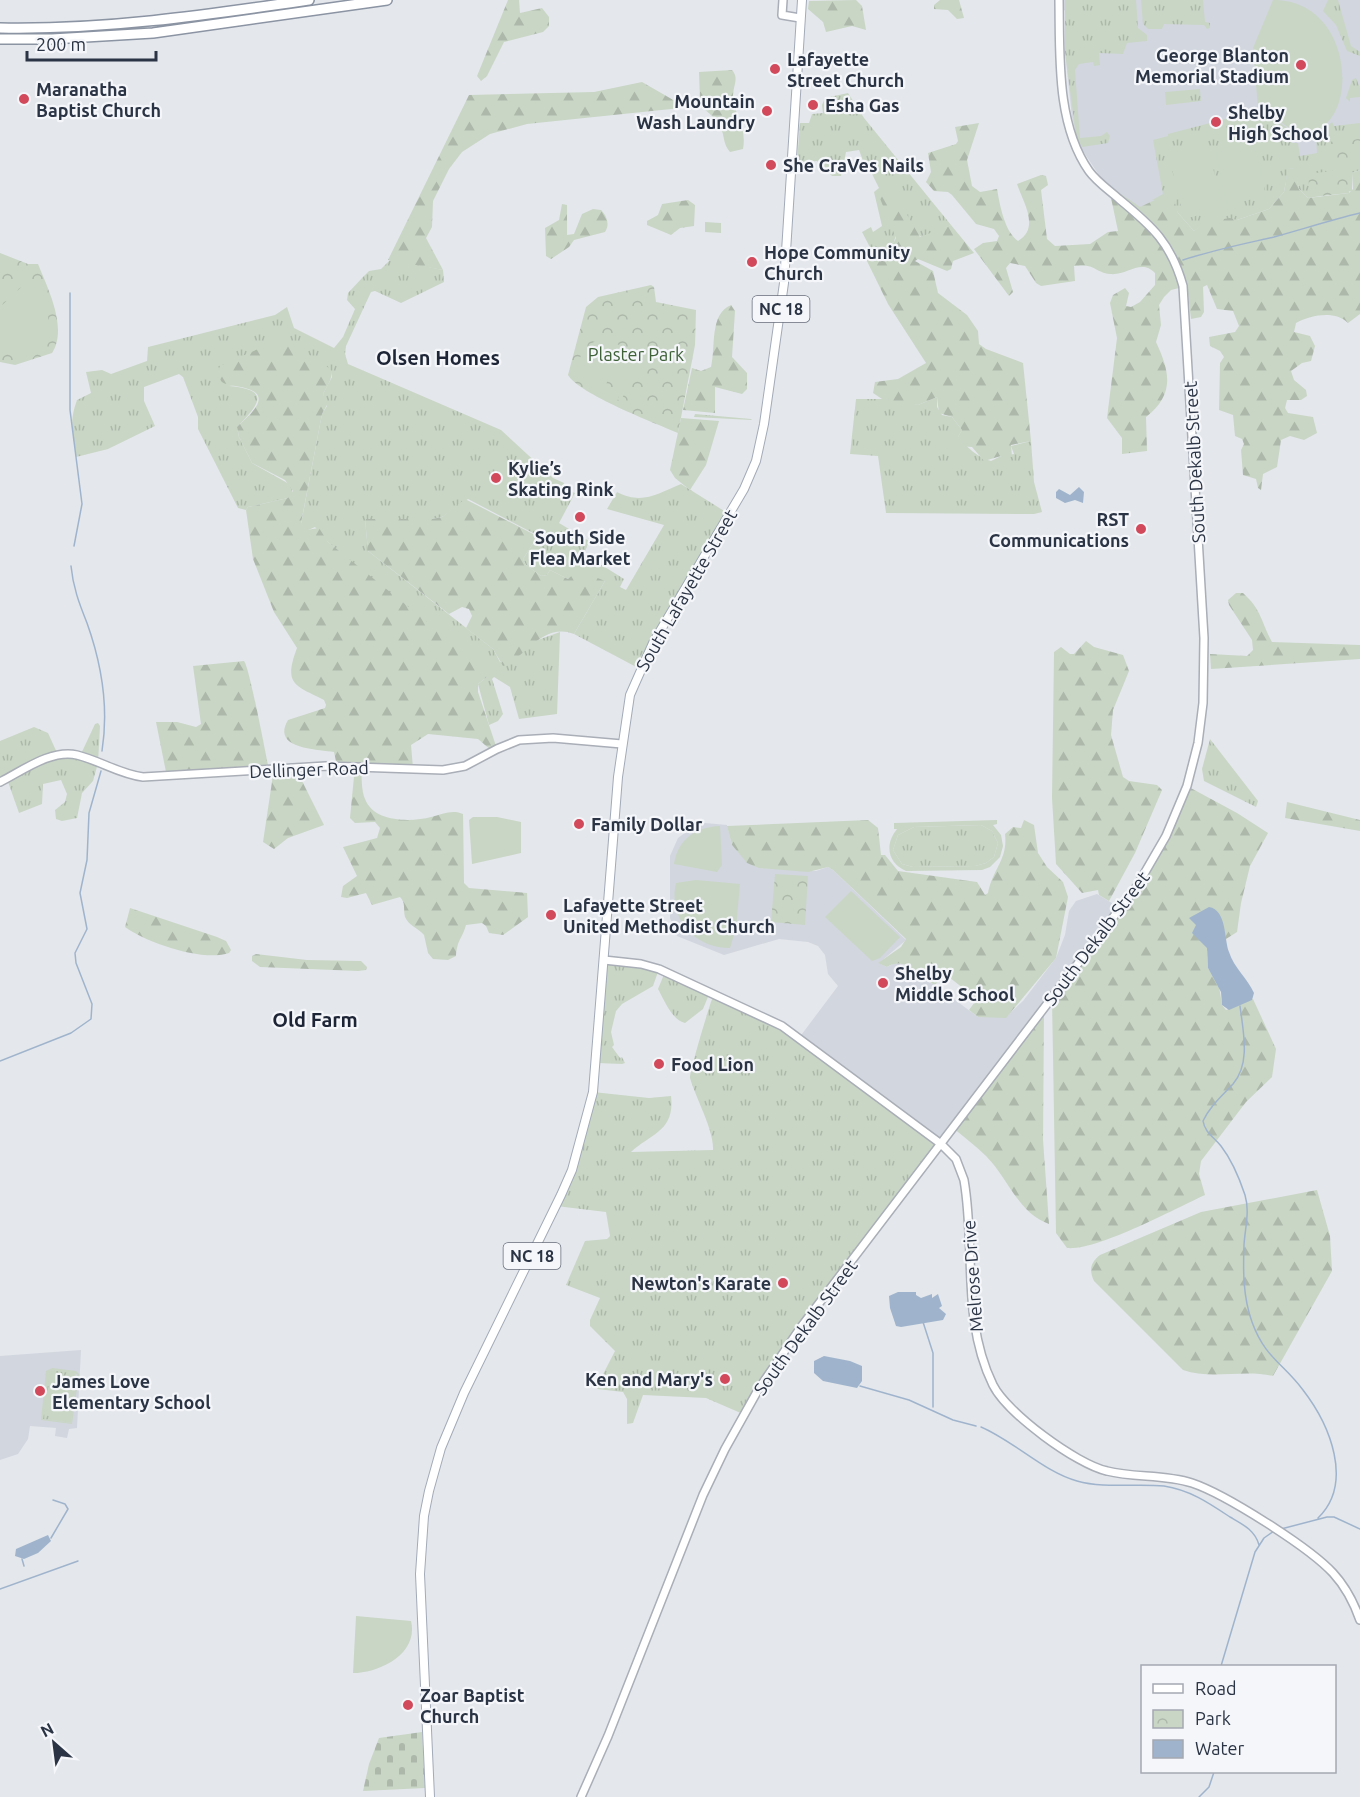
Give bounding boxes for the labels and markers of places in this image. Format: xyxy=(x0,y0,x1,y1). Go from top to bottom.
place label: George Blanton Memorial Stadium xyxy=(1135,45,1289,86)
place label: Lafayette Street Church xyxy=(787,49,904,90)
marker: George Blanton Memorial Stadium xyxy=(1294,58,1308,72)
marker: Lafayette Street Church xyxy=(768,62,782,76)
place label: Maranatha Baptist Church xyxy=(36,79,161,120)
place label: Mountain Wash Laundry xyxy=(636,91,755,132)
marker: Maranatha Baptist Church xyxy=(17,92,31,106)
place label: Esha Gas xyxy=(825,95,900,115)
marker: Esha Gas xyxy=(806,98,820,112)
place label: Shelby High School xyxy=(1228,102,1329,143)
marker: Mountain Wash Laundry xyxy=(760,104,774,118)
marker: Shelby High School xyxy=(1209,115,1223,129)
place label: She CraVes Nails xyxy=(783,155,924,175)
marker: She CraVes Nails xyxy=(764,158,778,172)
place label: Hope Community Church xyxy=(764,242,910,283)
marker: Hope Community Church xyxy=(745,255,759,269)
place label: Kylie’s Skating Rink xyxy=(508,458,614,499)
marker: Kylie’s Skating Rink xyxy=(489,471,503,485)
place label: RST Communications xyxy=(989,509,1129,550)
marker: South Side Flea Market xyxy=(573,510,587,524)
marker: RST Communications xyxy=(1134,522,1148,536)
place label: South Side Flea Market xyxy=(530,527,631,568)
place label: Family Dollar xyxy=(591,814,703,834)
marker: Family Dollar xyxy=(572,817,586,831)
place label: Lafayette Street United Methodist Church xyxy=(563,895,775,936)
marker: Lafayette Street United Methodist Church xyxy=(544,908,558,922)
place label: Shelby Middle School xyxy=(895,963,1015,1004)
marker: Shelby Middle School xyxy=(876,976,890,990)
place label: Food Lion xyxy=(671,1054,754,1074)
marker: Food Lion xyxy=(652,1057,666,1071)
place label: Newton's Karate xyxy=(631,1273,771,1293)
marker: Newton's Karate xyxy=(776,1276,790,1290)
place label: Ken and Mary's xyxy=(585,1369,713,1389)
place label: James Love Elementary School xyxy=(52,1371,211,1412)
marker: Ken and Mary's xyxy=(718,1372,732,1386)
marker: James Love Elementary School xyxy=(33,1384,47,1398)
place label: Zoar Baptist Church xyxy=(420,1685,525,1726)
marker: Zoar Baptist Church xyxy=(401,1698,415,1712)

